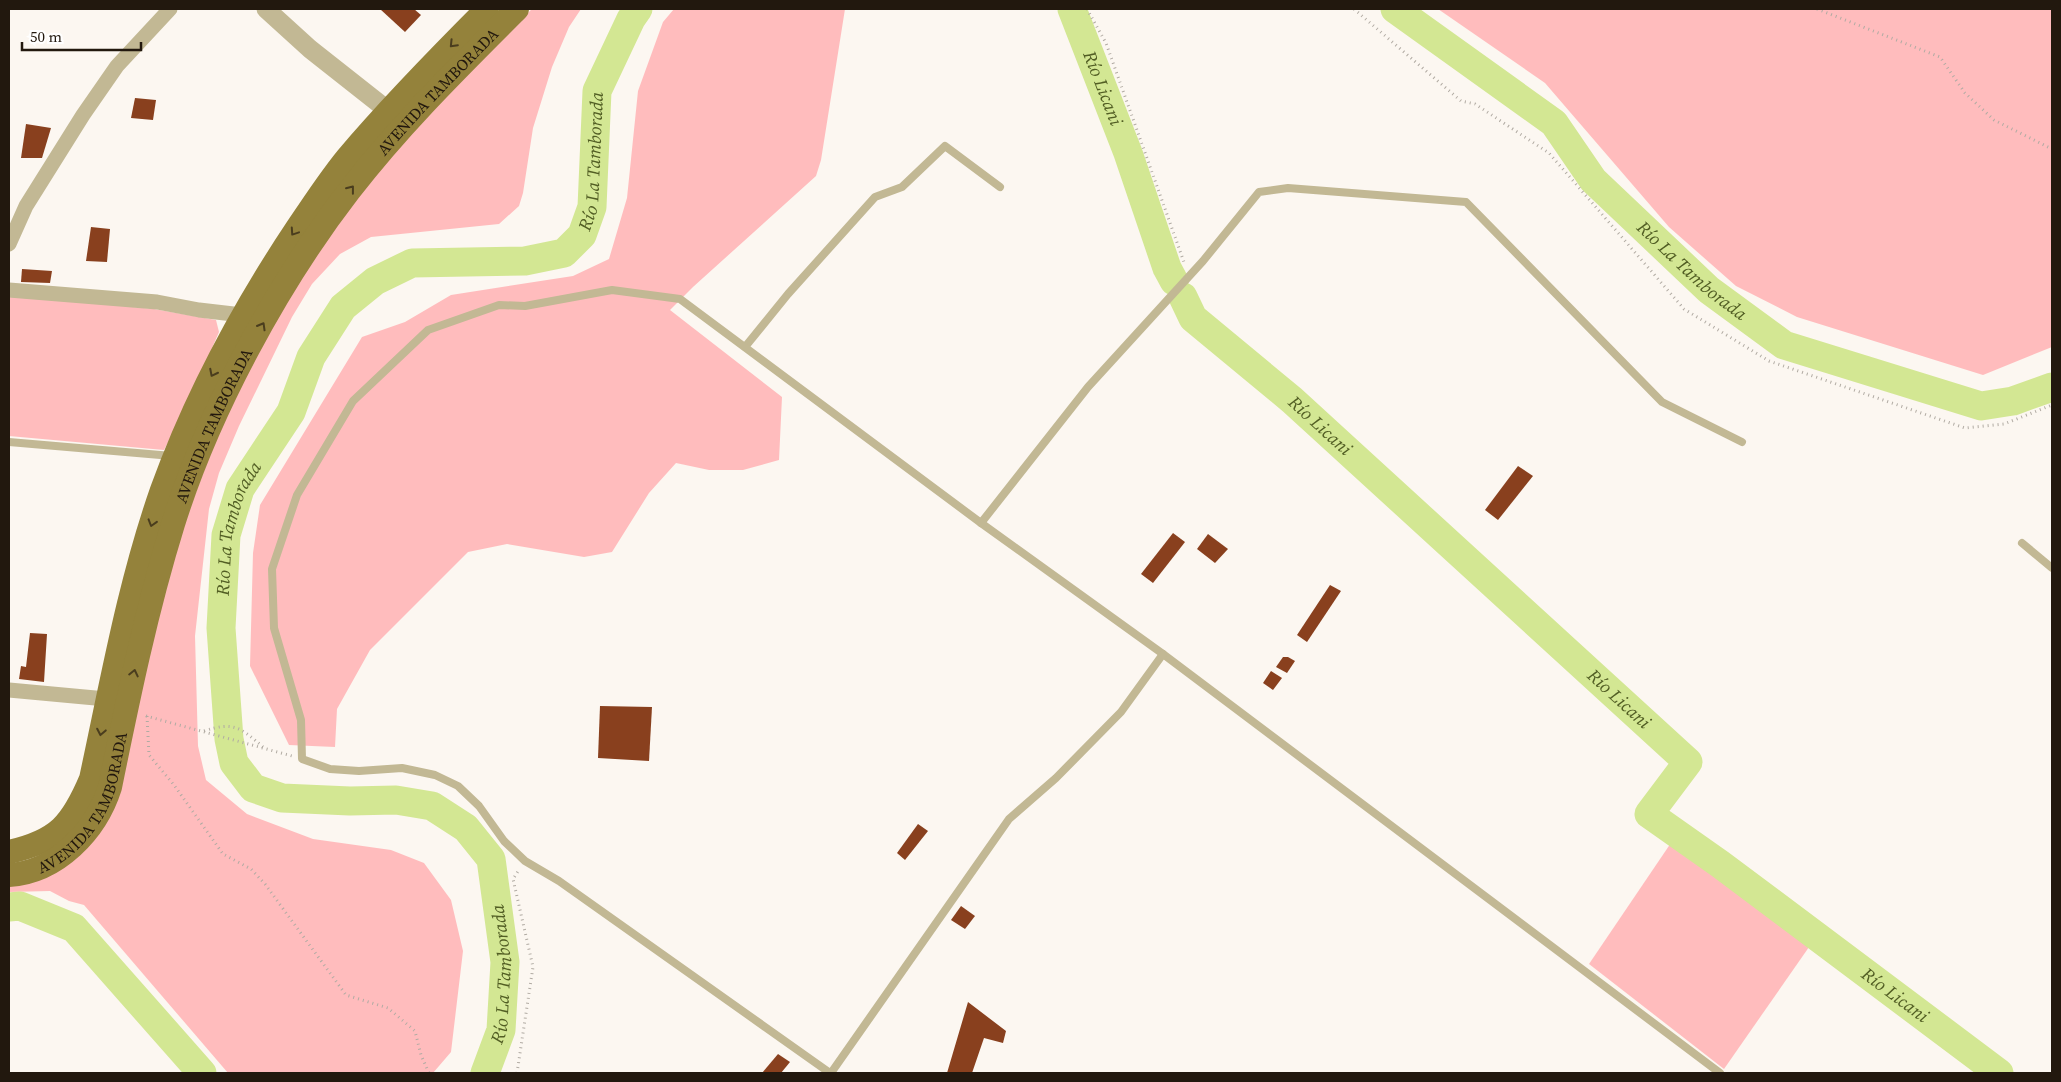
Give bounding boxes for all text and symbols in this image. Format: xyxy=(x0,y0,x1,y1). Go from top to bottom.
scale bar xyxy=(22,20,141,52)
street label: AVENIDA TAMBORADA xyxy=(372,23,503,160)
text: 50 m xyxy=(30,26,62,47)
one-way arrow xyxy=(450,38,459,47)
water label: Río Licani xyxy=(1077,46,1129,129)
water label: Río La Tamborada xyxy=(571,91,609,235)
one-way arrow xyxy=(345,186,353,195)
water label: Río La Tamborada xyxy=(1631,214,1753,326)
one-way arrow xyxy=(291,227,300,236)
one-way arrow xyxy=(256,322,266,331)
street label: AVENIDA TAMBORADA xyxy=(170,344,258,506)
one-way arrow xyxy=(209,368,219,377)
water label: Río Licani xyxy=(1283,389,1358,461)
water label: Río La Tamborada xyxy=(210,456,267,597)
one-way arrow xyxy=(148,519,158,527)
water label: Río Licani xyxy=(1581,662,1657,735)
one-way arrow xyxy=(128,669,139,678)
one-way arrow xyxy=(96,728,107,736)
street label: AVENIDA TAMBORADA xyxy=(34,730,132,878)
water label: Río La Tamborada xyxy=(484,902,517,1048)
water label: Río Licani xyxy=(1856,961,1935,1029)

